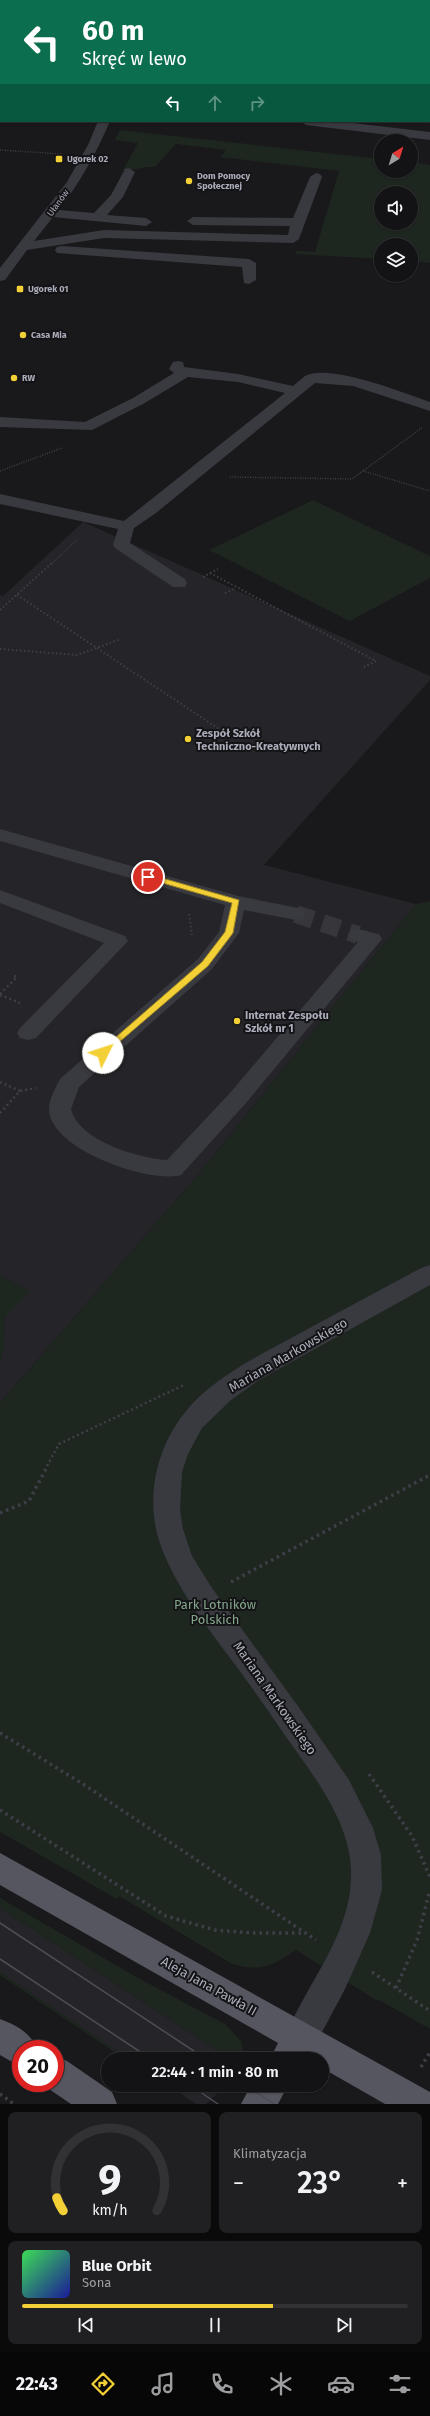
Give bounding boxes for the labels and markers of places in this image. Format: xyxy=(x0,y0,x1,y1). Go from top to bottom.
marker: Ugorek 02 xyxy=(54,154,64,164)
place label: Ugorek 02 xyxy=(67,154,108,164)
place label: Dom Pomocy Społecznej xyxy=(197,171,250,191)
marker: Dom Pomocy Społecznej xyxy=(184,176,194,186)
marker: Ugorek 01 xyxy=(15,284,25,294)
place label: Ugorek 01 xyxy=(28,284,69,294)
marker: Casa Mia xyxy=(18,330,28,340)
place label: Casa Mia xyxy=(31,330,67,340)
marker: RW xyxy=(9,373,19,383)
place label: RW xyxy=(22,373,36,383)
place label: Zespół Szkół Techniczno-Kreatywnych xyxy=(196,727,321,753)
marker: Zespół Szkół Techniczno-Kreatywnych xyxy=(183,734,193,744)
pin xyxy=(131,860,165,894)
place label: Internat Zespołu Szkół nr 1 xyxy=(245,1009,329,1035)
marker: Internat Zespołu Szkół nr 1 xyxy=(232,1016,242,1026)

